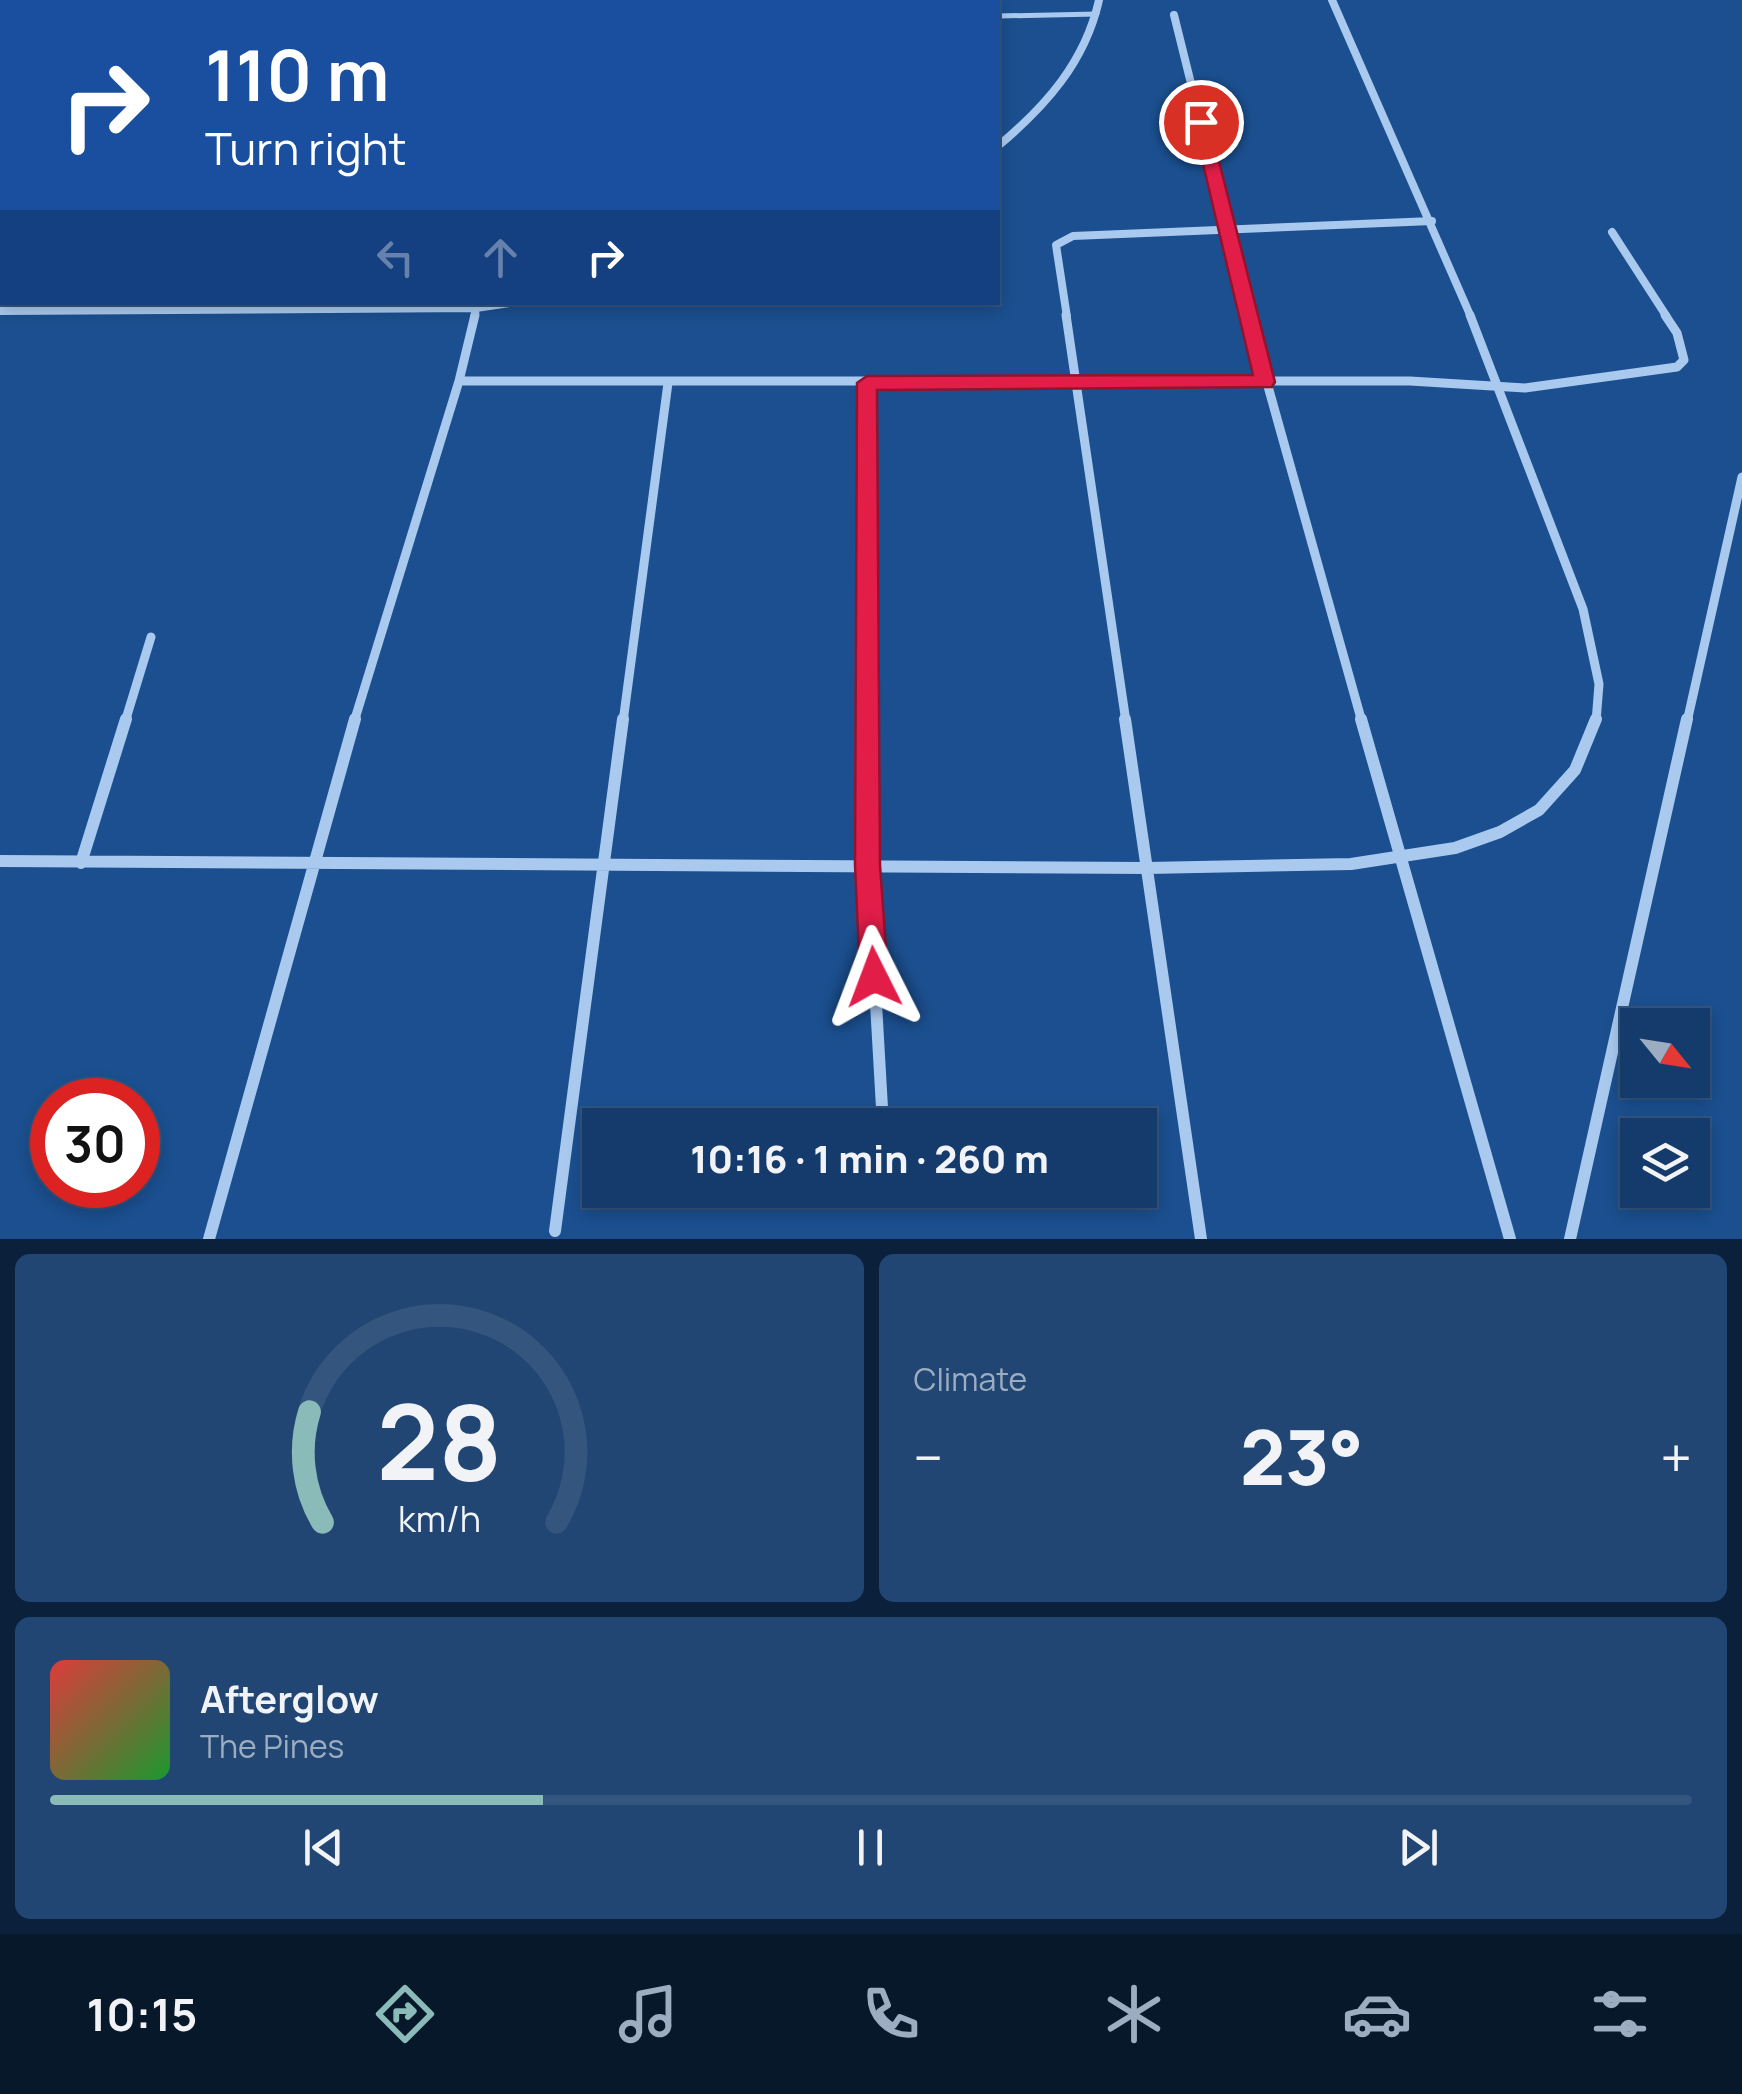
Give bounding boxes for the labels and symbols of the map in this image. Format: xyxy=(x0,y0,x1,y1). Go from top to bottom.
pin xyxy=(1159,80,1244,165)
position arrow xyxy=(822,925,926,1029)
north arrow xyxy=(1620,1008,1710,1098)
speed limit sign: 30 xyxy=(30,1078,160,1208)

